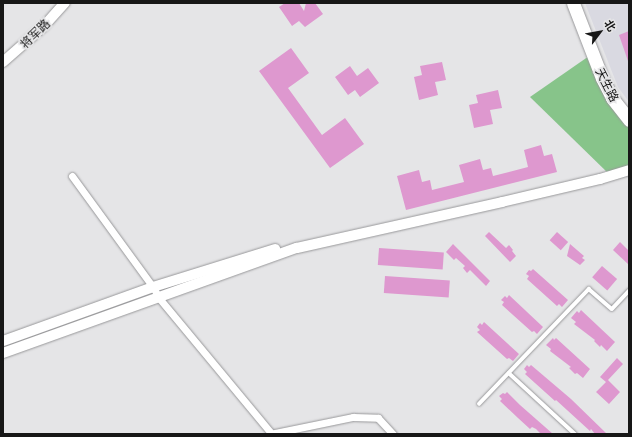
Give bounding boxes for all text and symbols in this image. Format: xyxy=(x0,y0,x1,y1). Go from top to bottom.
north arrow xyxy=(580,12,620,52)
street label: 将军路 xyxy=(17,16,53,52)
text: 北 xyxy=(602,17,619,33)
street label: 天生路 xyxy=(592,66,622,104)

